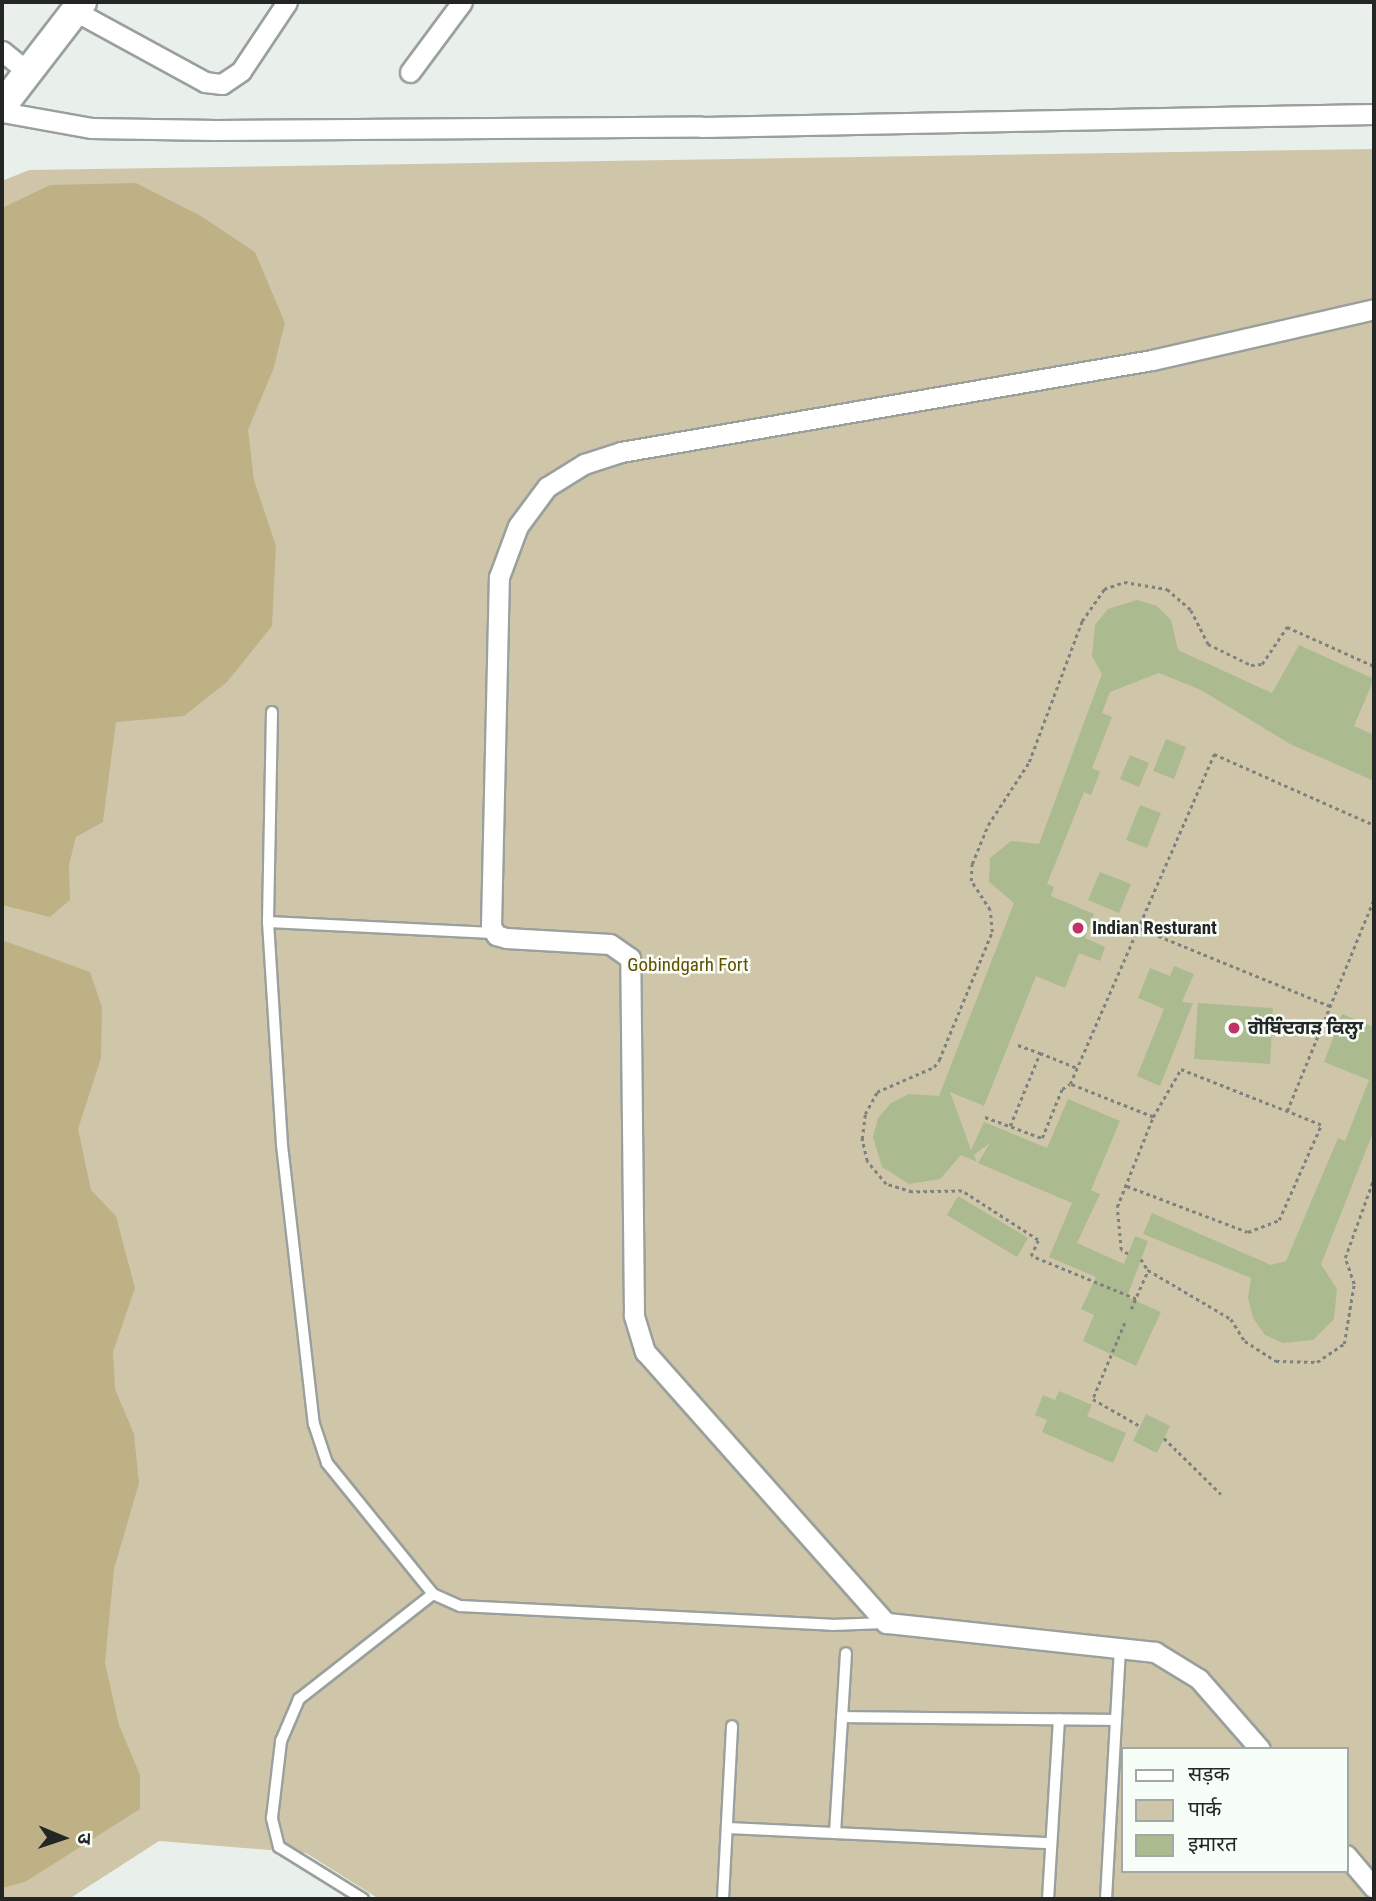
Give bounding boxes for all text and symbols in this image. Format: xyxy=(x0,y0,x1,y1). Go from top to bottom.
place label: Indian Resturant xyxy=(1092,917,1217,939)
marker: Indian Resturant xyxy=(1070,920,1086,936)
park label: Gobindgarh Fort xyxy=(627,954,749,976)
place label: ਗੋਬਿੰਦਗੜ ਕਿਲ੍ਹਾ xyxy=(1248,1017,1363,1039)
marker: ਗੋਬਿੰਦਗੜ ਕਿਲ੍ਹਾ xyxy=(1226,1020,1242,1036)
legend xyxy=(1120,1747,1348,1873)
text: सड़क xyxy=(1188,1762,1230,1786)
text: पार्क xyxy=(1188,1797,1222,1821)
north arrow xyxy=(28,1803,98,1873)
text: इमारत xyxy=(1188,1832,1237,1856)
text: उ xyxy=(73,1833,96,1845)

